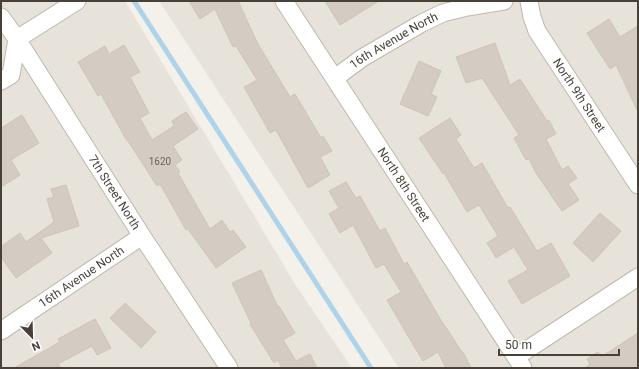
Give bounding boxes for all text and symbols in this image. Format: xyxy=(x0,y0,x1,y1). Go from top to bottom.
street label: 16th Avenue North xyxy=(347,9,440,72)
street label: North 9th Street xyxy=(550,56,608,135)
street label: North 8th Street xyxy=(374,145,433,224)
street label: 7th Street North xyxy=(86,153,143,232)
house number: 1620 xyxy=(149,156,172,167)
street label: 16th Avenue North xyxy=(36,243,127,310)
north arrow xyxy=(12,317,52,357)
scale bar xyxy=(499,331,619,357)
text: N xyxy=(29,338,42,353)
text: 50 m xyxy=(505,338,532,352)

